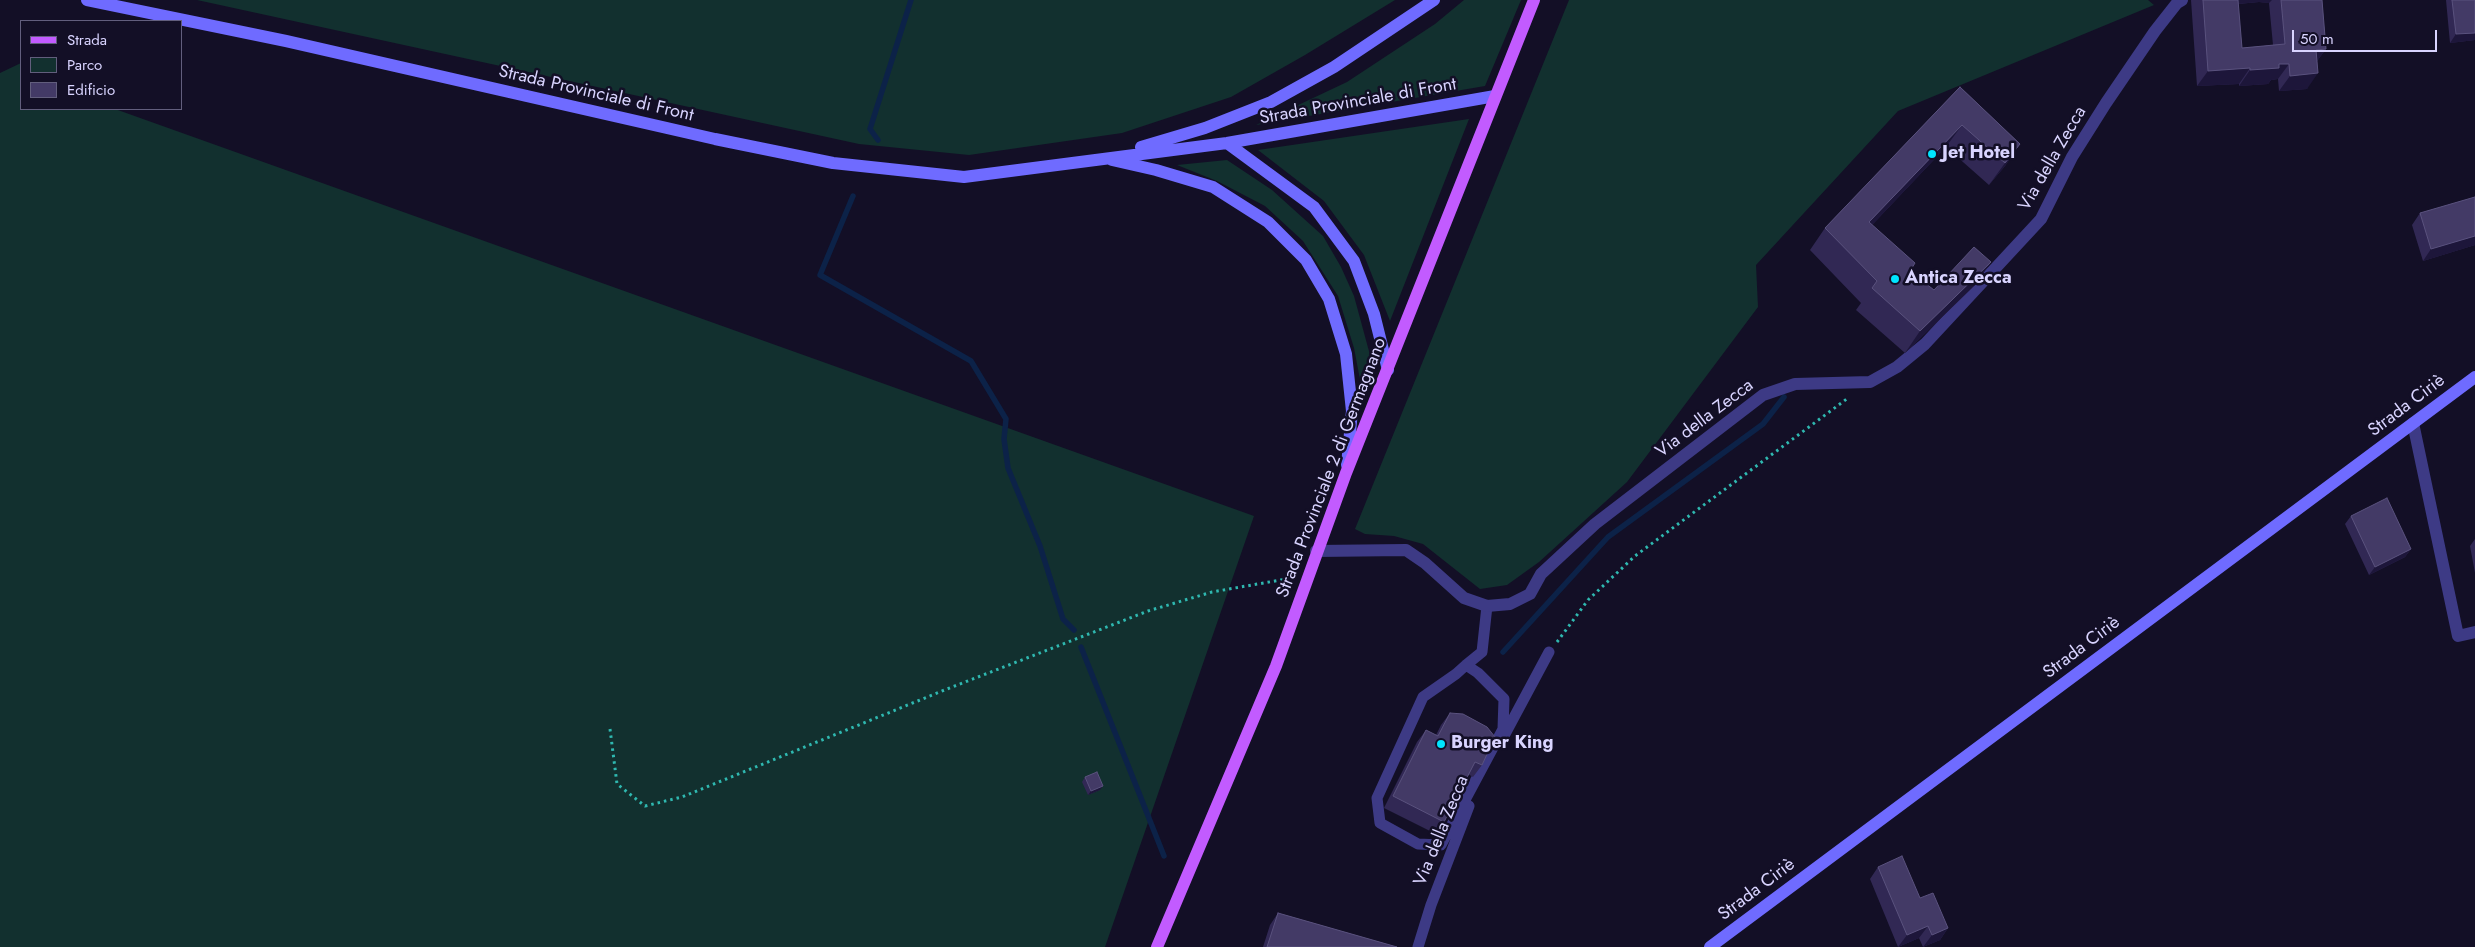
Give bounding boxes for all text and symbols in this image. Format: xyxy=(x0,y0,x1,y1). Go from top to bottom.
legend xyxy=(20,20,182,110)
scale bar xyxy=(2295,20,2440,52)
text: 50 m xyxy=(2300,28,2334,50)
text: Strada xyxy=(67,29,107,51)
text: Parco xyxy=(67,54,102,76)
street label: Strada Provinciale di Front xyxy=(496,61,696,127)
street label: Strada Provinciale di Front xyxy=(1258,74,1458,130)
text: Edificio xyxy=(67,79,115,101)
street label: Via della Zecca xyxy=(2014,103,2092,215)
place label: Jet Hotel xyxy=(1942,143,2015,165)
marker: Jet Hotel xyxy=(1926,148,1938,160)
place label: Antica Zecca xyxy=(1905,268,2012,290)
marker: Antica Zecca xyxy=(1889,273,1901,285)
street label: Strada Provinciale 2 di Germagnano xyxy=(1272,335,1392,601)
street label: Strada Ciriè xyxy=(2364,370,2450,442)
street label: Via della Zecca xyxy=(1652,375,1758,463)
street label: Strada Ciriè xyxy=(2039,612,2125,684)
place label: Burger King xyxy=(1451,733,1553,755)
marker: Burger King xyxy=(1435,738,1447,750)
street label: Via della Zecca xyxy=(1410,773,1474,889)
street label: Strada Ciriè xyxy=(1714,854,1800,926)

